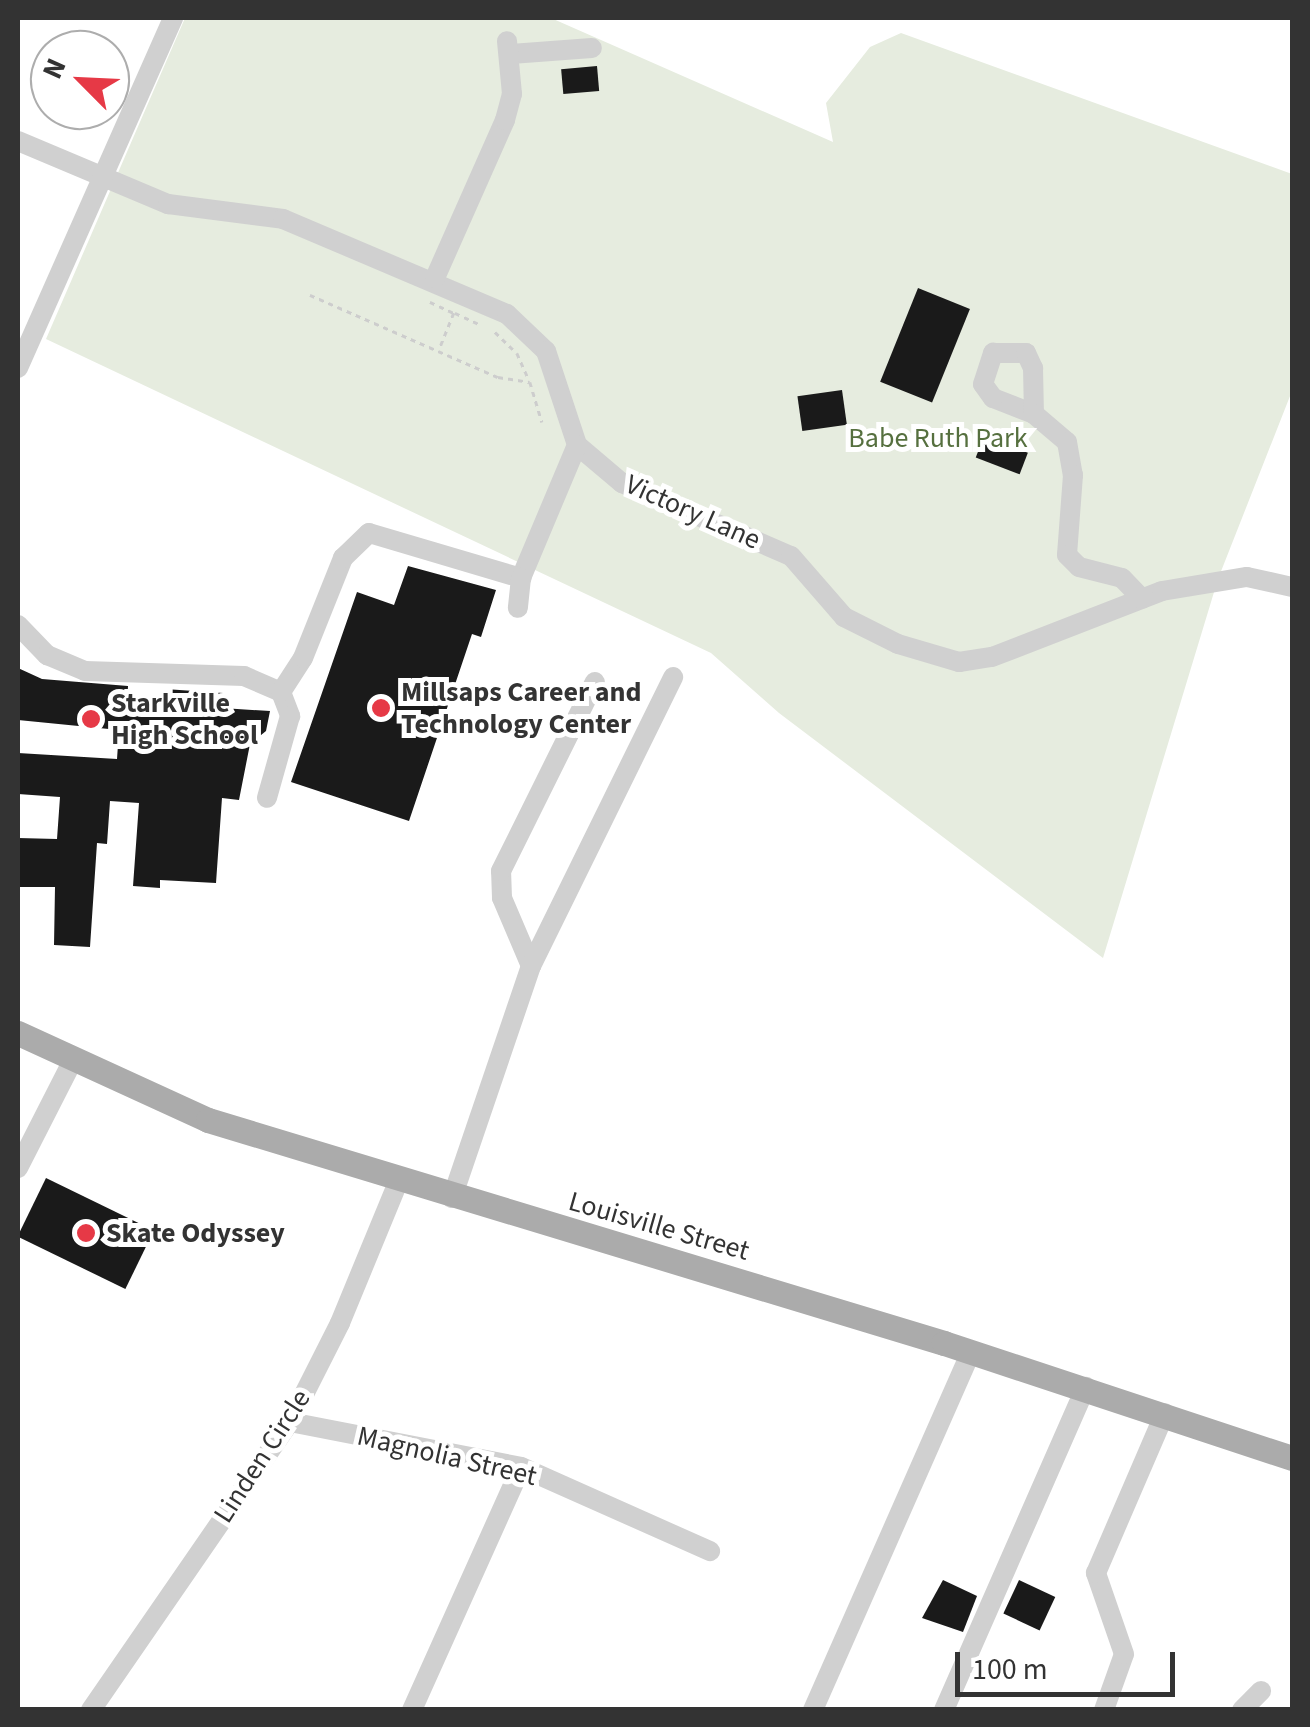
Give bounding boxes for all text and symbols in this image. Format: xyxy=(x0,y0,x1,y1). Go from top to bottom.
north arrow xyxy=(30,30,130,130)
text: N xyxy=(32,52,76,85)
park label: Babe Ruth Park xyxy=(848,421,1028,455)
street label: Victory Lane xyxy=(620,467,766,557)
place label: Millsaps Career and Technology Center xyxy=(401,675,642,741)
place label: Starkville High School xyxy=(111,686,258,752)
marker: Millsaps Career and Technology Center xyxy=(370,697,392,719)
marker: Starkville High School xyxy=(80,708,102,730)
street label: Louisville Street xyxy=(565,1184,753,1268)
place label: Skate Odyssey xyxy=(106,1216,285,1250)
marker: Skate Odyssey xyxy=(75,1222,97,1244)
street label: Linden Circle xyxy=(206,1383,318,1529)
street label: Magnolia Street xyxy=(354,1419,540,1493)
scale bar xyxy=(960,1632,1180,1694)
text: 100 m xyxy=(972,1648,1048,1691)

